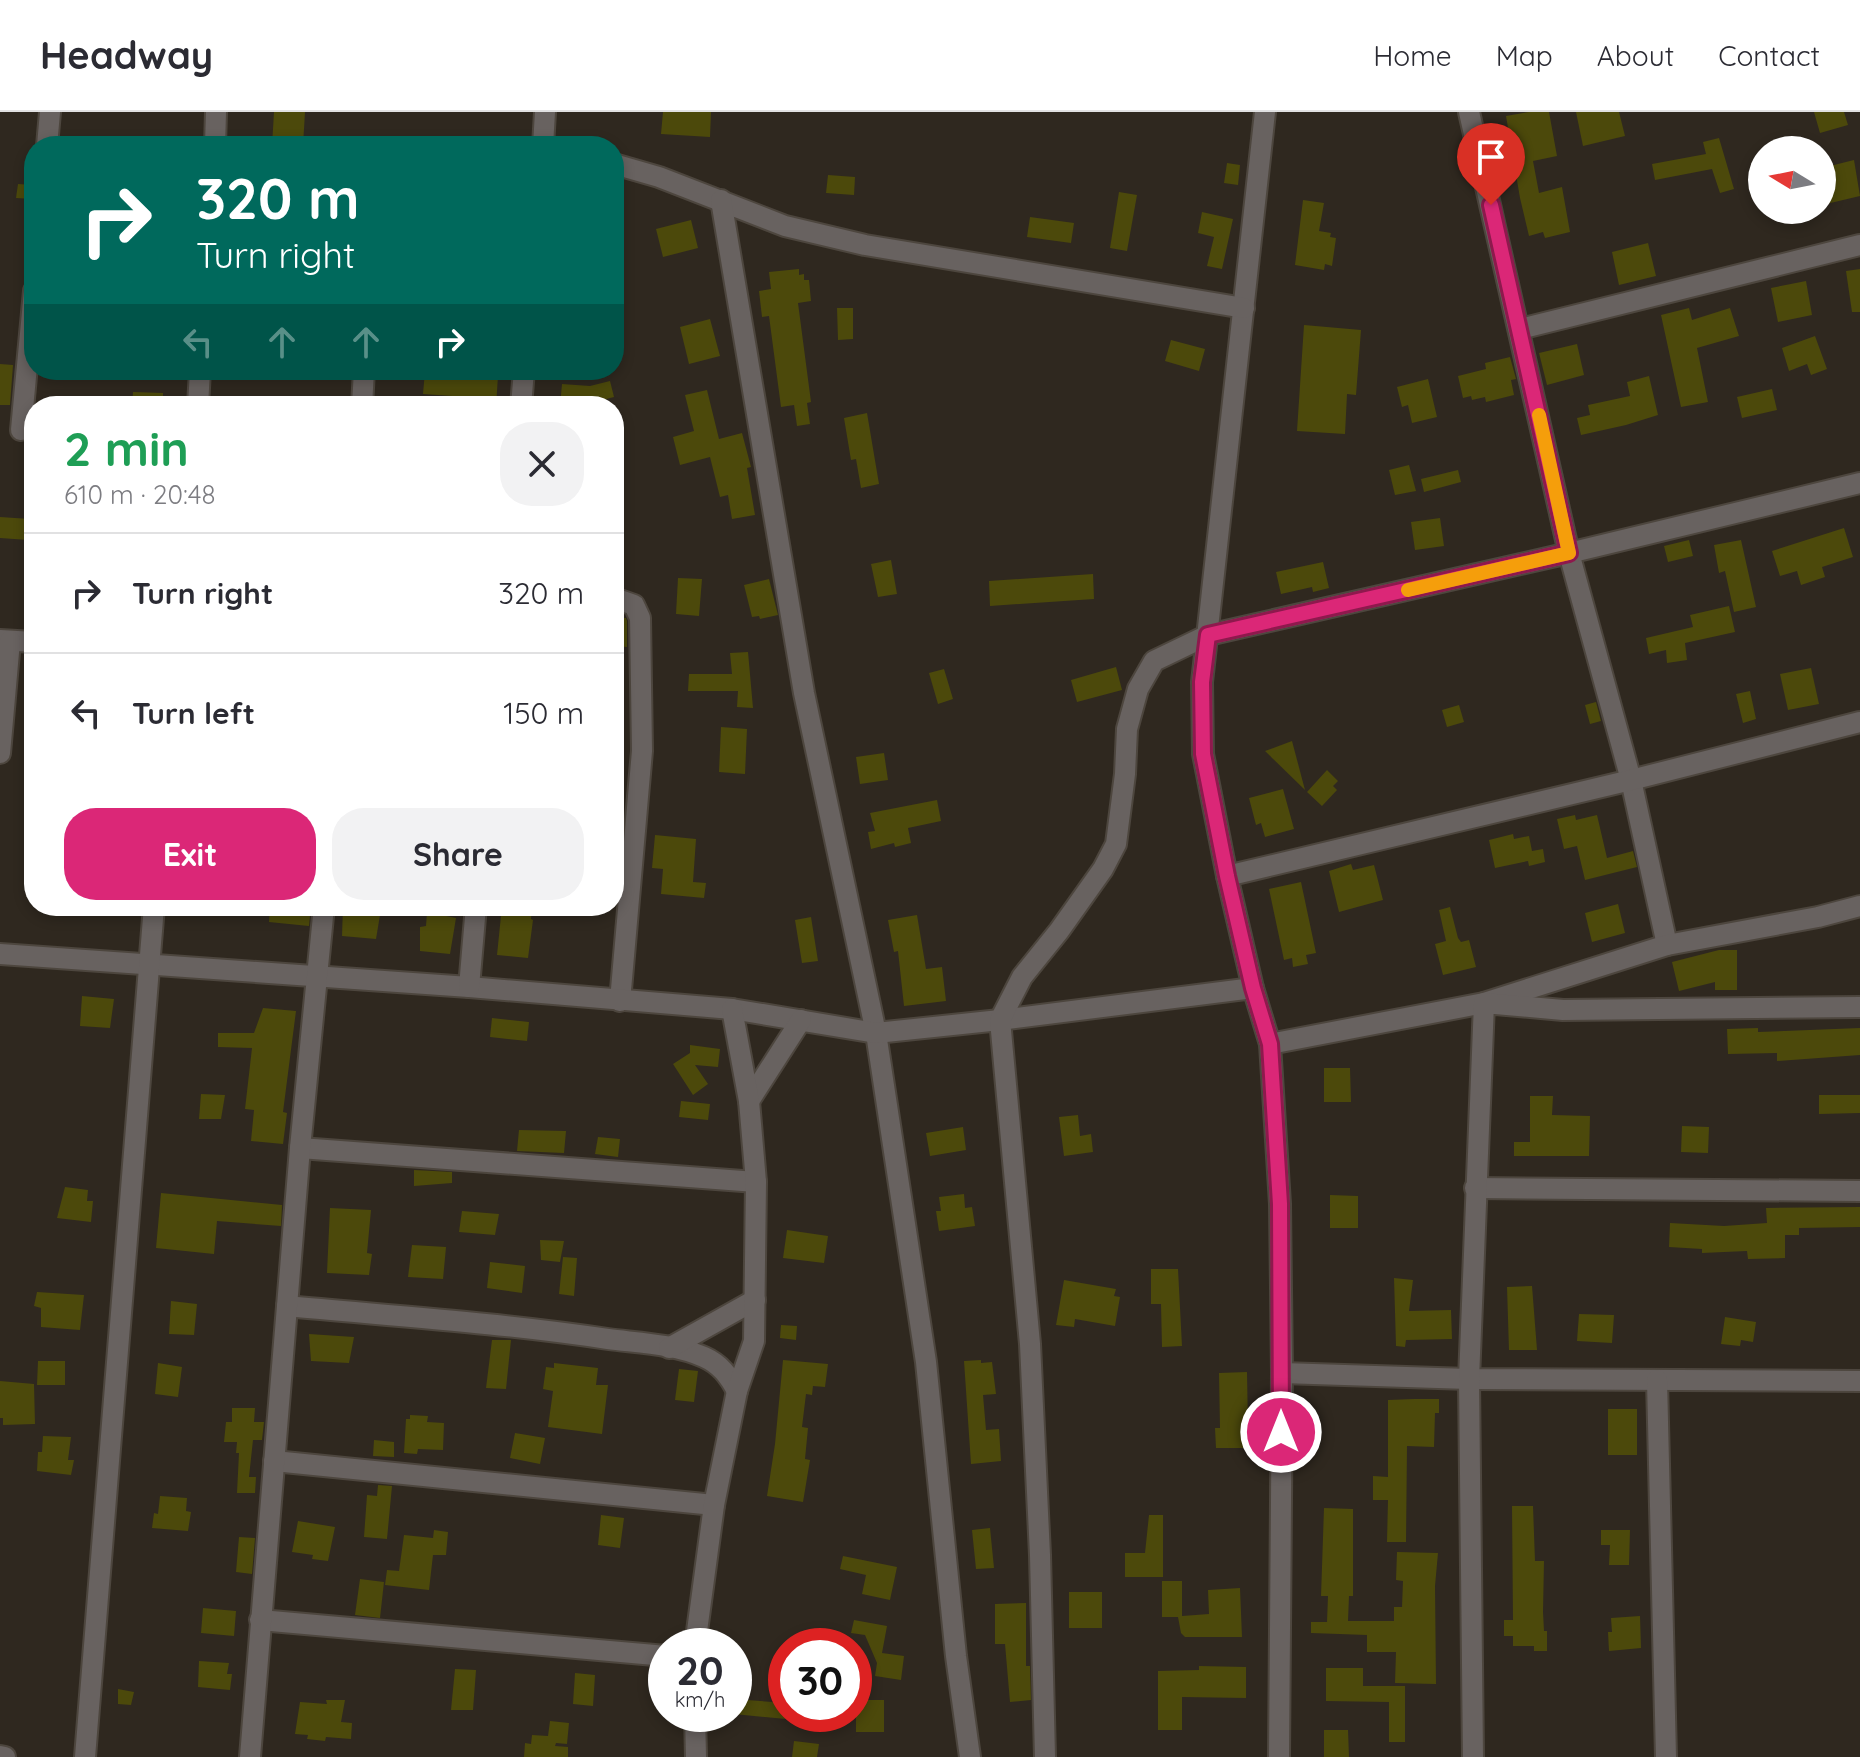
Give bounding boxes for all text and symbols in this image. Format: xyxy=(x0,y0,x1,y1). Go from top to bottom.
text: Headway xyxy=(40,31,213,79)
text: Home xyxy=(1373,38,1452,73)
text: Map xyxy=(1496,38,1553,73)
text: About xyxy=(1597,38,1674,73)
text: Contact xyxy=(1718,38,1820,73)
pin xyxy=(1457,123,1525,205)
icon: arrive xyxy=(1469,135,1513,179)
north arrow xyxy=(1748,136,1836,224)
map controls xyxy=(1748,136,1836,224)
text: 320 m xyxy=(196,163,360,233)
icon: right xyxy=(64,168,168,272)
text: Turn right xyxy=(196,232,355,277)
icon: left xyxy=(176,320,220,364)
icon: ahead xyxy=(260,320,304,364)
icon: ahead xyxy=(344,320,388,364)
icon: right xyxy=(428,320,472,364)
text: 2 min xyxy=(64,418,189,478)
button: close xyxy=(500,422,584,506)
text: 610 m · 20:48 xyxy=(64,478,216,511)
icon: right xyxy=(64,571,108,615)
text: Turn right xyxy=(132,574,273,612)
text: 320 m xyxy=(498,574,584,612)
icon: left xyxy=(64,691,108,735)
text: Turn left xyxy=(132,694,255,732)
text: 150 m xyxy=(503,694,584,732)
button: Exit xyxy=(64,808,316,900)
button: Share xyxy=(332,808,584,900)
position arrow xyxy=(1239,1390,1323,1474)
speed limit sign: 30 xyxy=(768,1628,872,1732)
text: 20 xyxy=(676,1645,724,1695)
text: km/h xyxy=(675,1687,725,1712)

